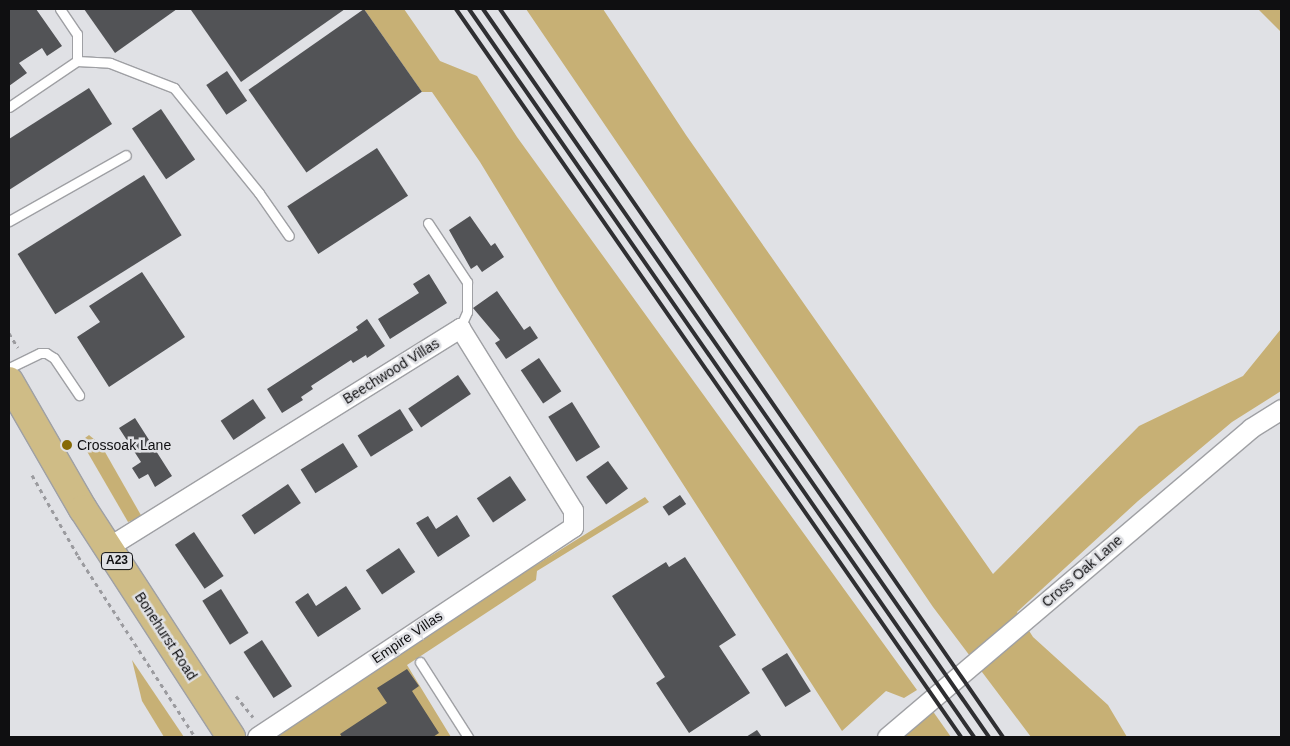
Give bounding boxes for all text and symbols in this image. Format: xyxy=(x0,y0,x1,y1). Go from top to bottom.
street label: Beechwood Villas xyxy=(340,335,442,407)
place label: Crossoak Lane xyxy=(77,437,171,453)
marker: Crossoak Lane xyxy=(61,439,73,451)
street label: Cross Oak Lane xyxy=(1038,531,1126,611)
road number: A23 xyxy=(101,552,133,570)
street label: Bonehurst Road xyxy=(131,589,201,683)
street label: Empire Villas xyxy=(369,607,445,667)

